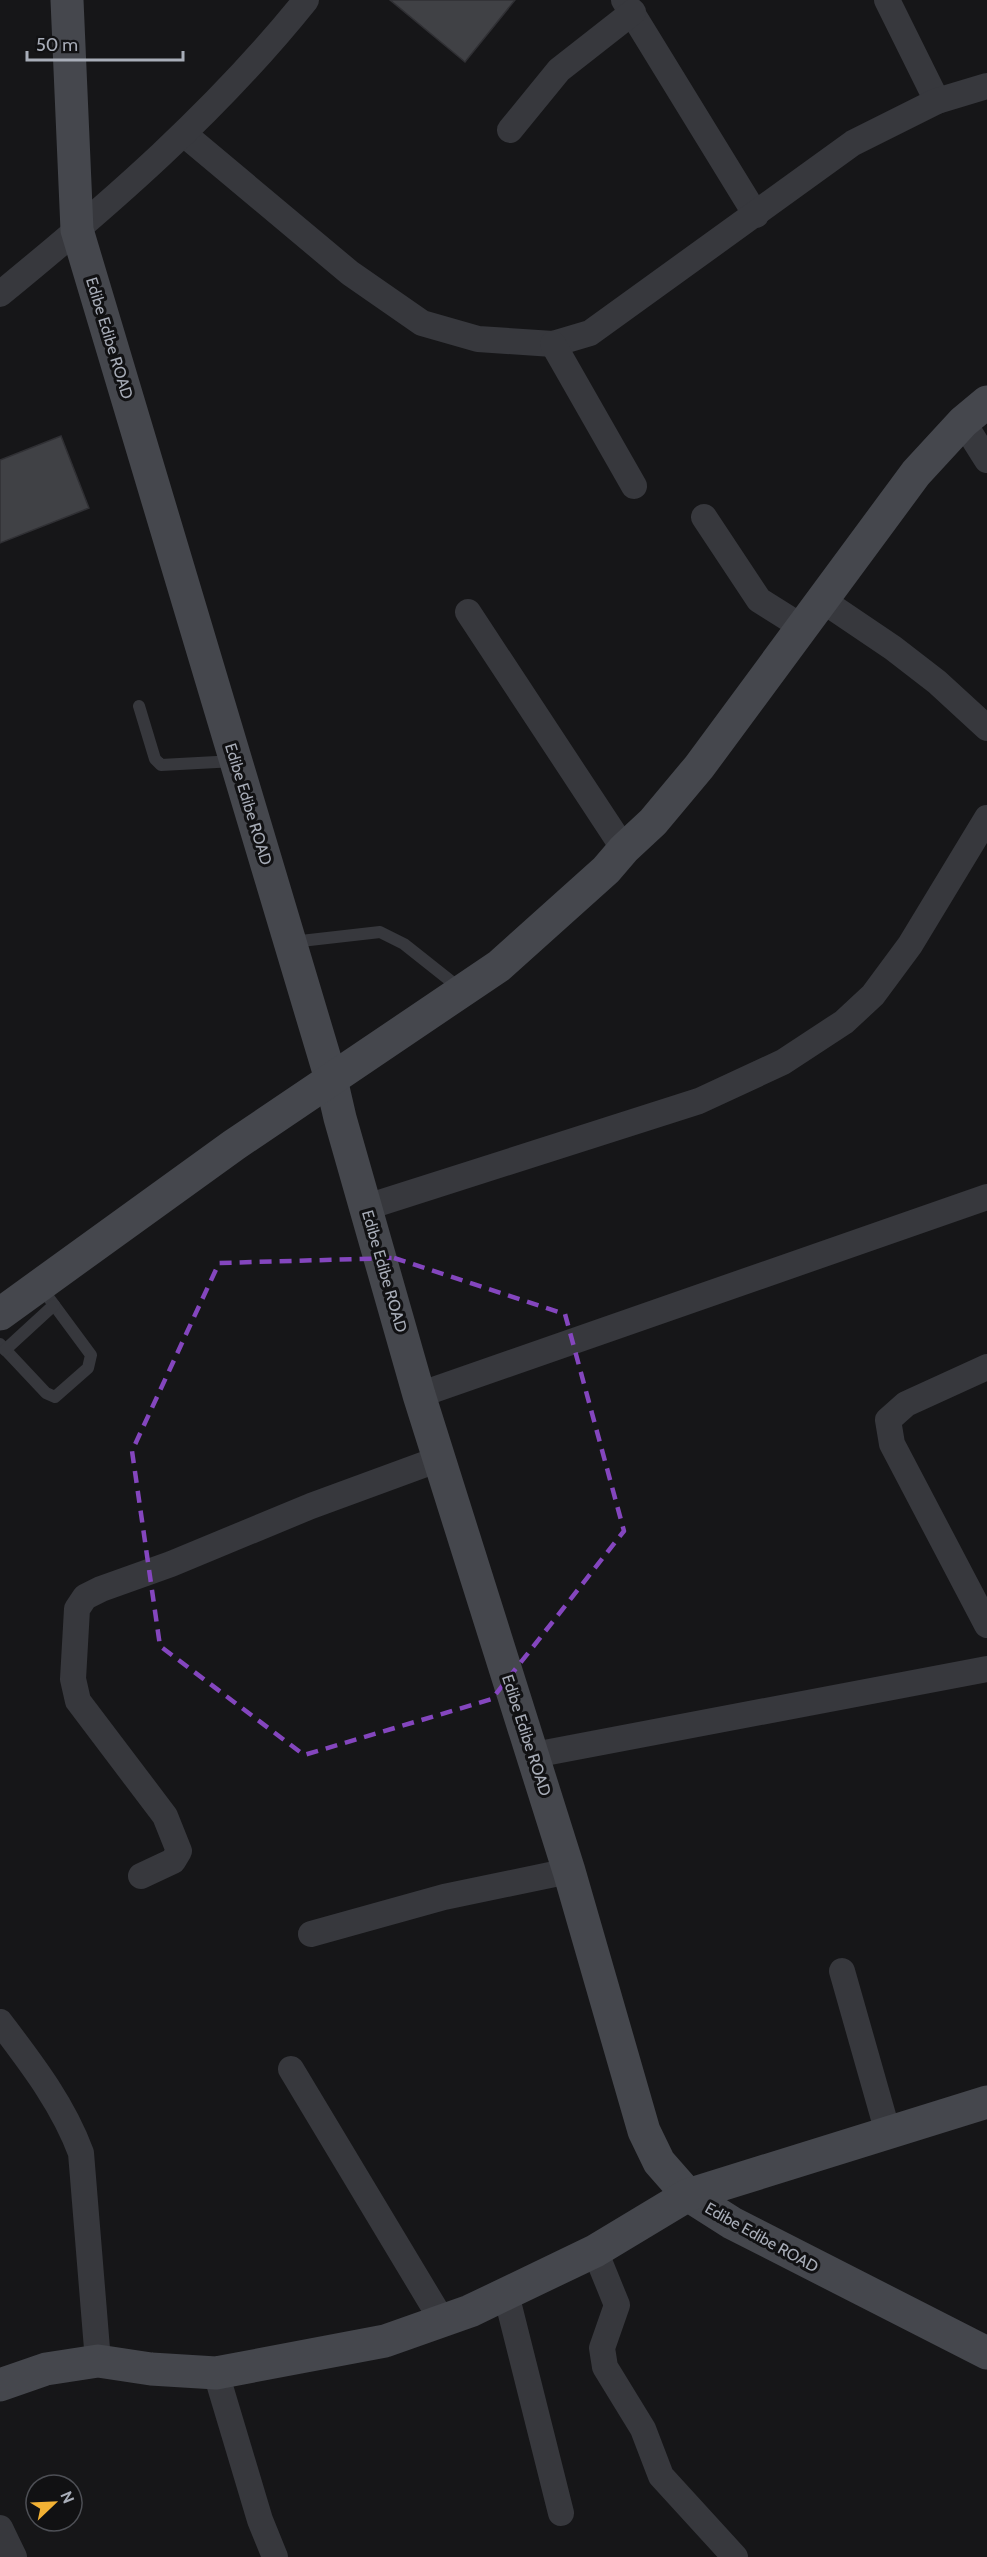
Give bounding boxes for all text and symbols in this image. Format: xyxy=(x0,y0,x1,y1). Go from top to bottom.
scale bar xyxy=(27,24,183,62)
text: 50 m xyxy=(36,34,78,56)
street label: Edibe Edibe ROAD xyxy=(82,275,137,401)
street label: Edibe Edibe ROAD xyxy=(221,741,276,867)
street label: Edibe Edibe ROAD xyxy=(358,1208,411,1335)
street label: Edibe Edibe ROAD xyxy=(498,1672,555,1798)
street label: Edibe Edibe ROAD xyxy=(702,2198,822,2276)
north arrow xyxy=(24,2473,84,2533)
text: N xyxy=(56,2488,78,2506)

